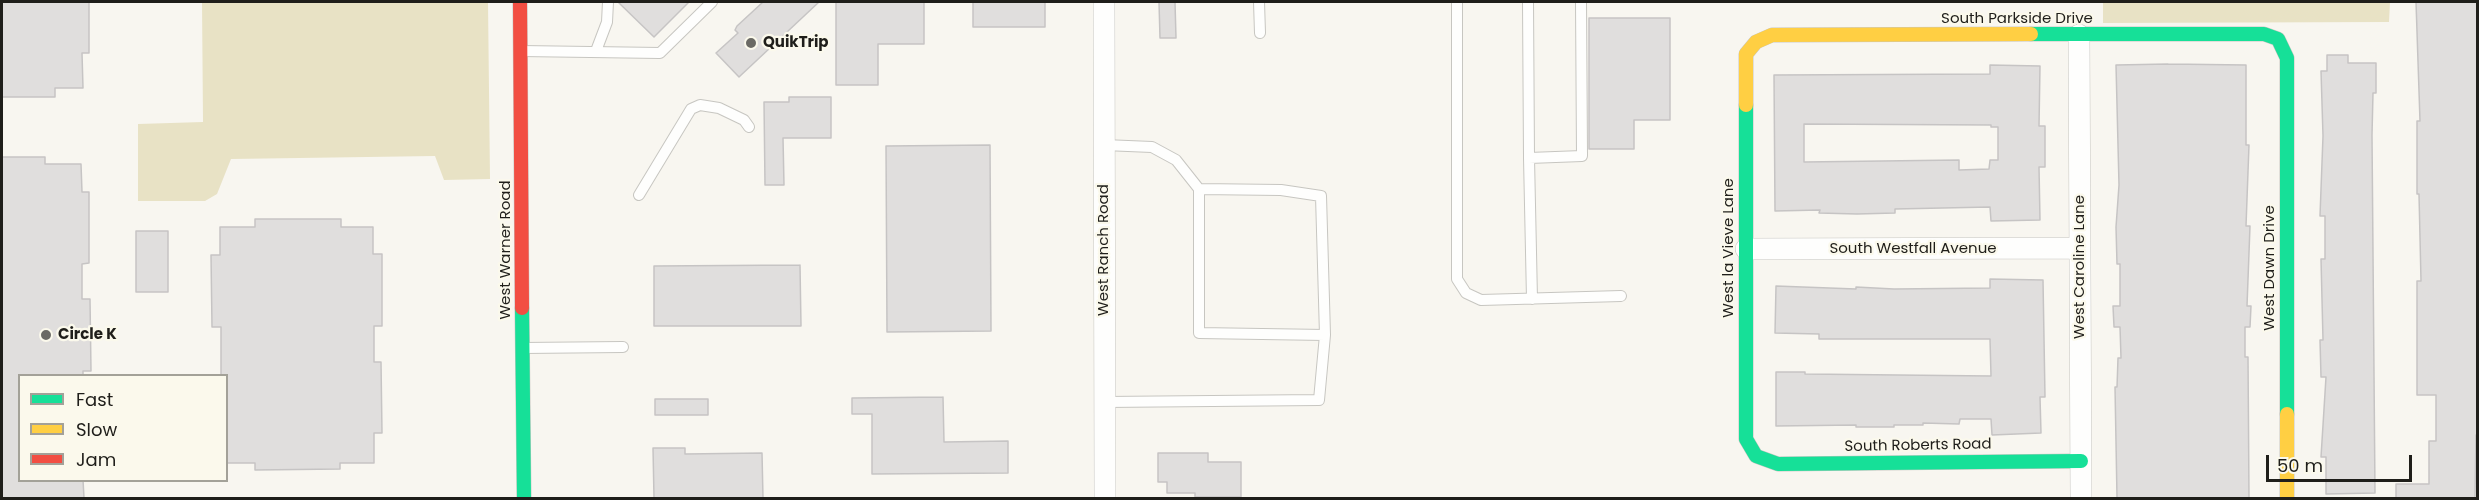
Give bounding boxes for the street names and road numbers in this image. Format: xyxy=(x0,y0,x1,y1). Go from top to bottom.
street label: South Parkside Drive xyxy=(1941,10,2093,28)
street label: West la Vieve Lane xyxy=(1720,178,1738,318)
street label: West Warner Road xyxy=(497,180,515,320)
street label: West Ranch Road xyxy=(1095,184,1113,316)
street label: West Caroline Lane xyxy=(2071,195,2089,339)
street label: West Dawn Drive xyxy=(2261,205,2279,331)
street label: South Westfall Avenue xyxy=(1829,240,1997,258)
street label: South Roberts Road xyxy=(1844,436,1992,456)

